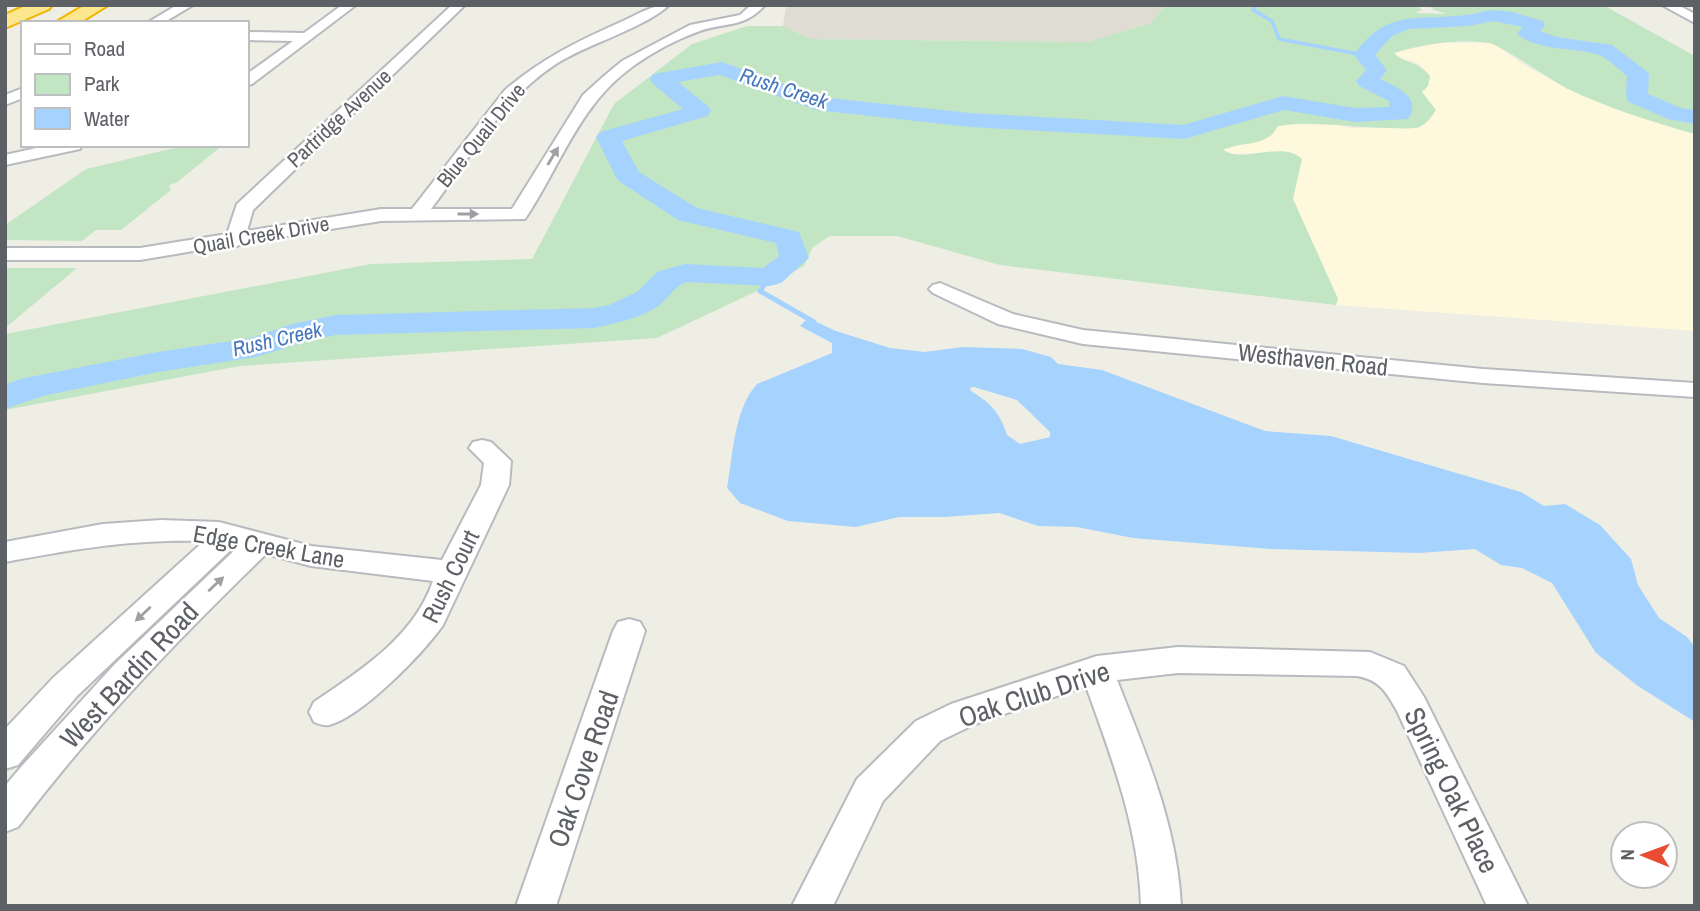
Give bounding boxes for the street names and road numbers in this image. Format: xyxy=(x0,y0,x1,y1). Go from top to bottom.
street label: Partridge Avenue xyxy=(281,62,397,174)
street label: Blue Quail Drive xyxy=(430,77,532,193)
street label: Quail Creek Drive xyxy=(191,209,331,261)
street label: Westhaven Road xyxy=(1236,335,1390,383)
street label: Edge Creek Lane xyxy=(191,517,347,575)
street label: Rush Court xyxy=(414,524,486,628)
street label: West Bardin Road xyxy=(51,594,207,756)
street label: Oak Club Drive xyxy=(953,652,1115,736)
street label: Oak Cove Road xyxy=(538,686,628,852)
street label: Spring Oak Place xyxy=(1395,701,1509,879)

